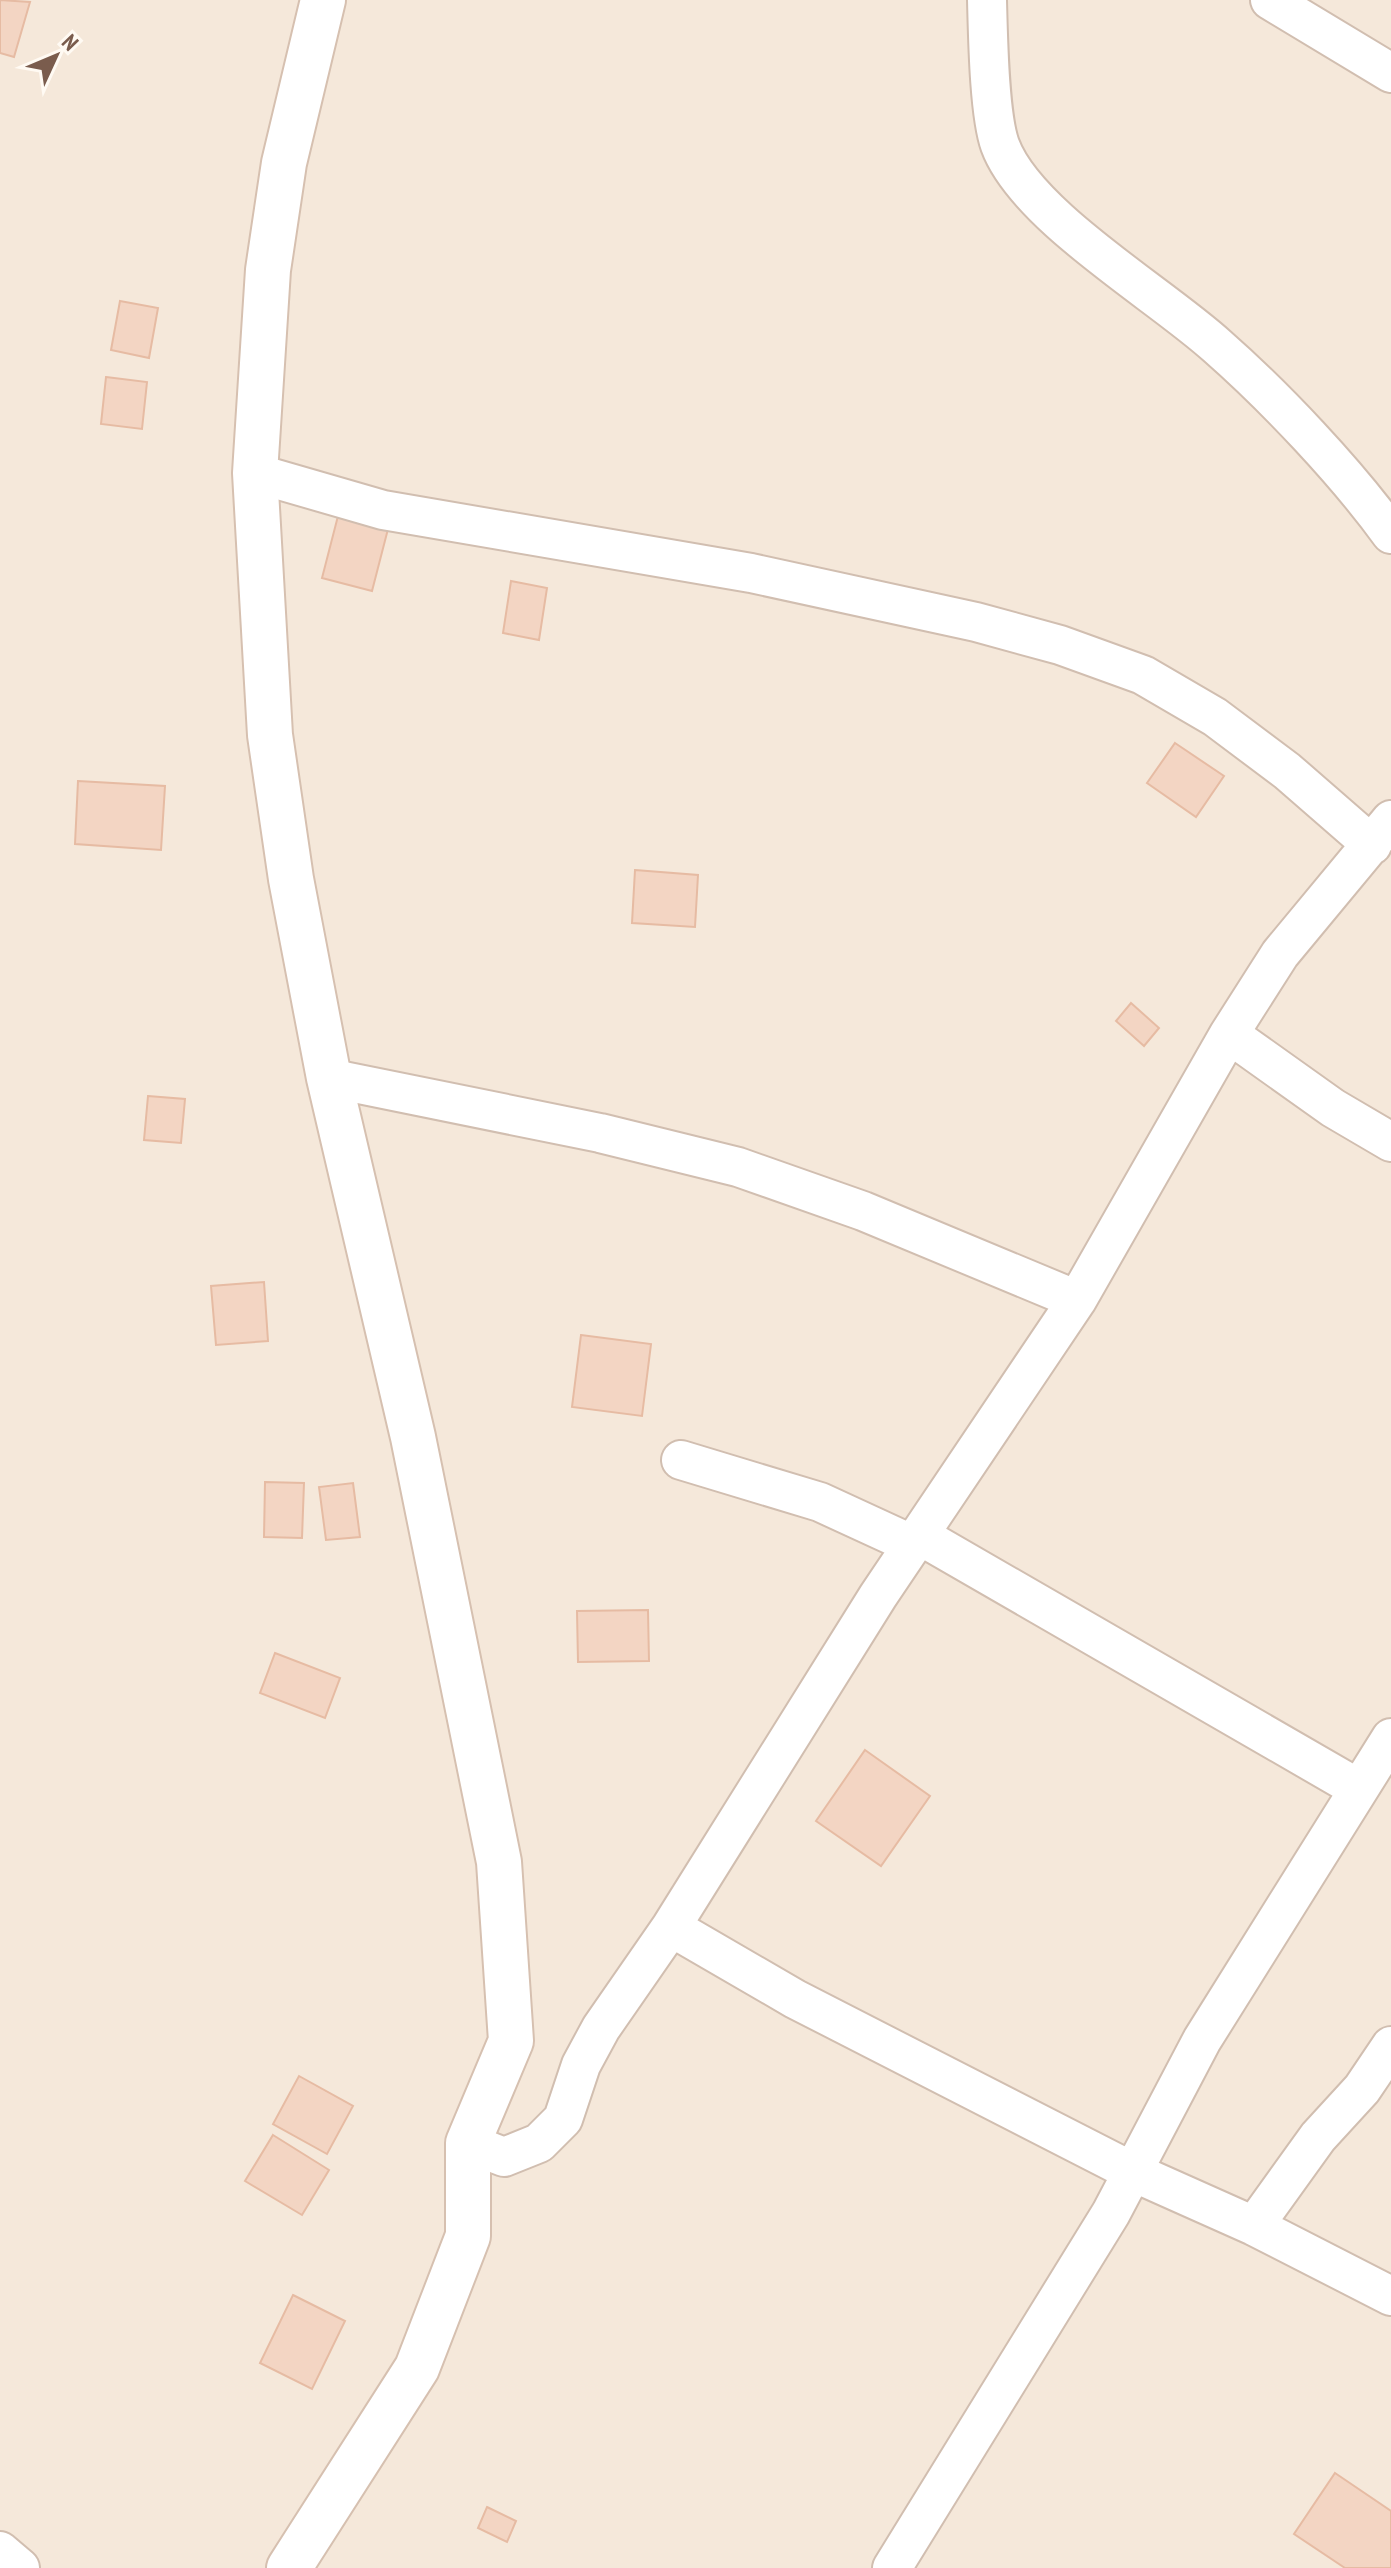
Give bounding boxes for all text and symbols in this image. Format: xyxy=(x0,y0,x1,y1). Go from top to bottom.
north arrow xyxy=(16,16,96,96)
text: N xyxy=(56,28,85,56)

